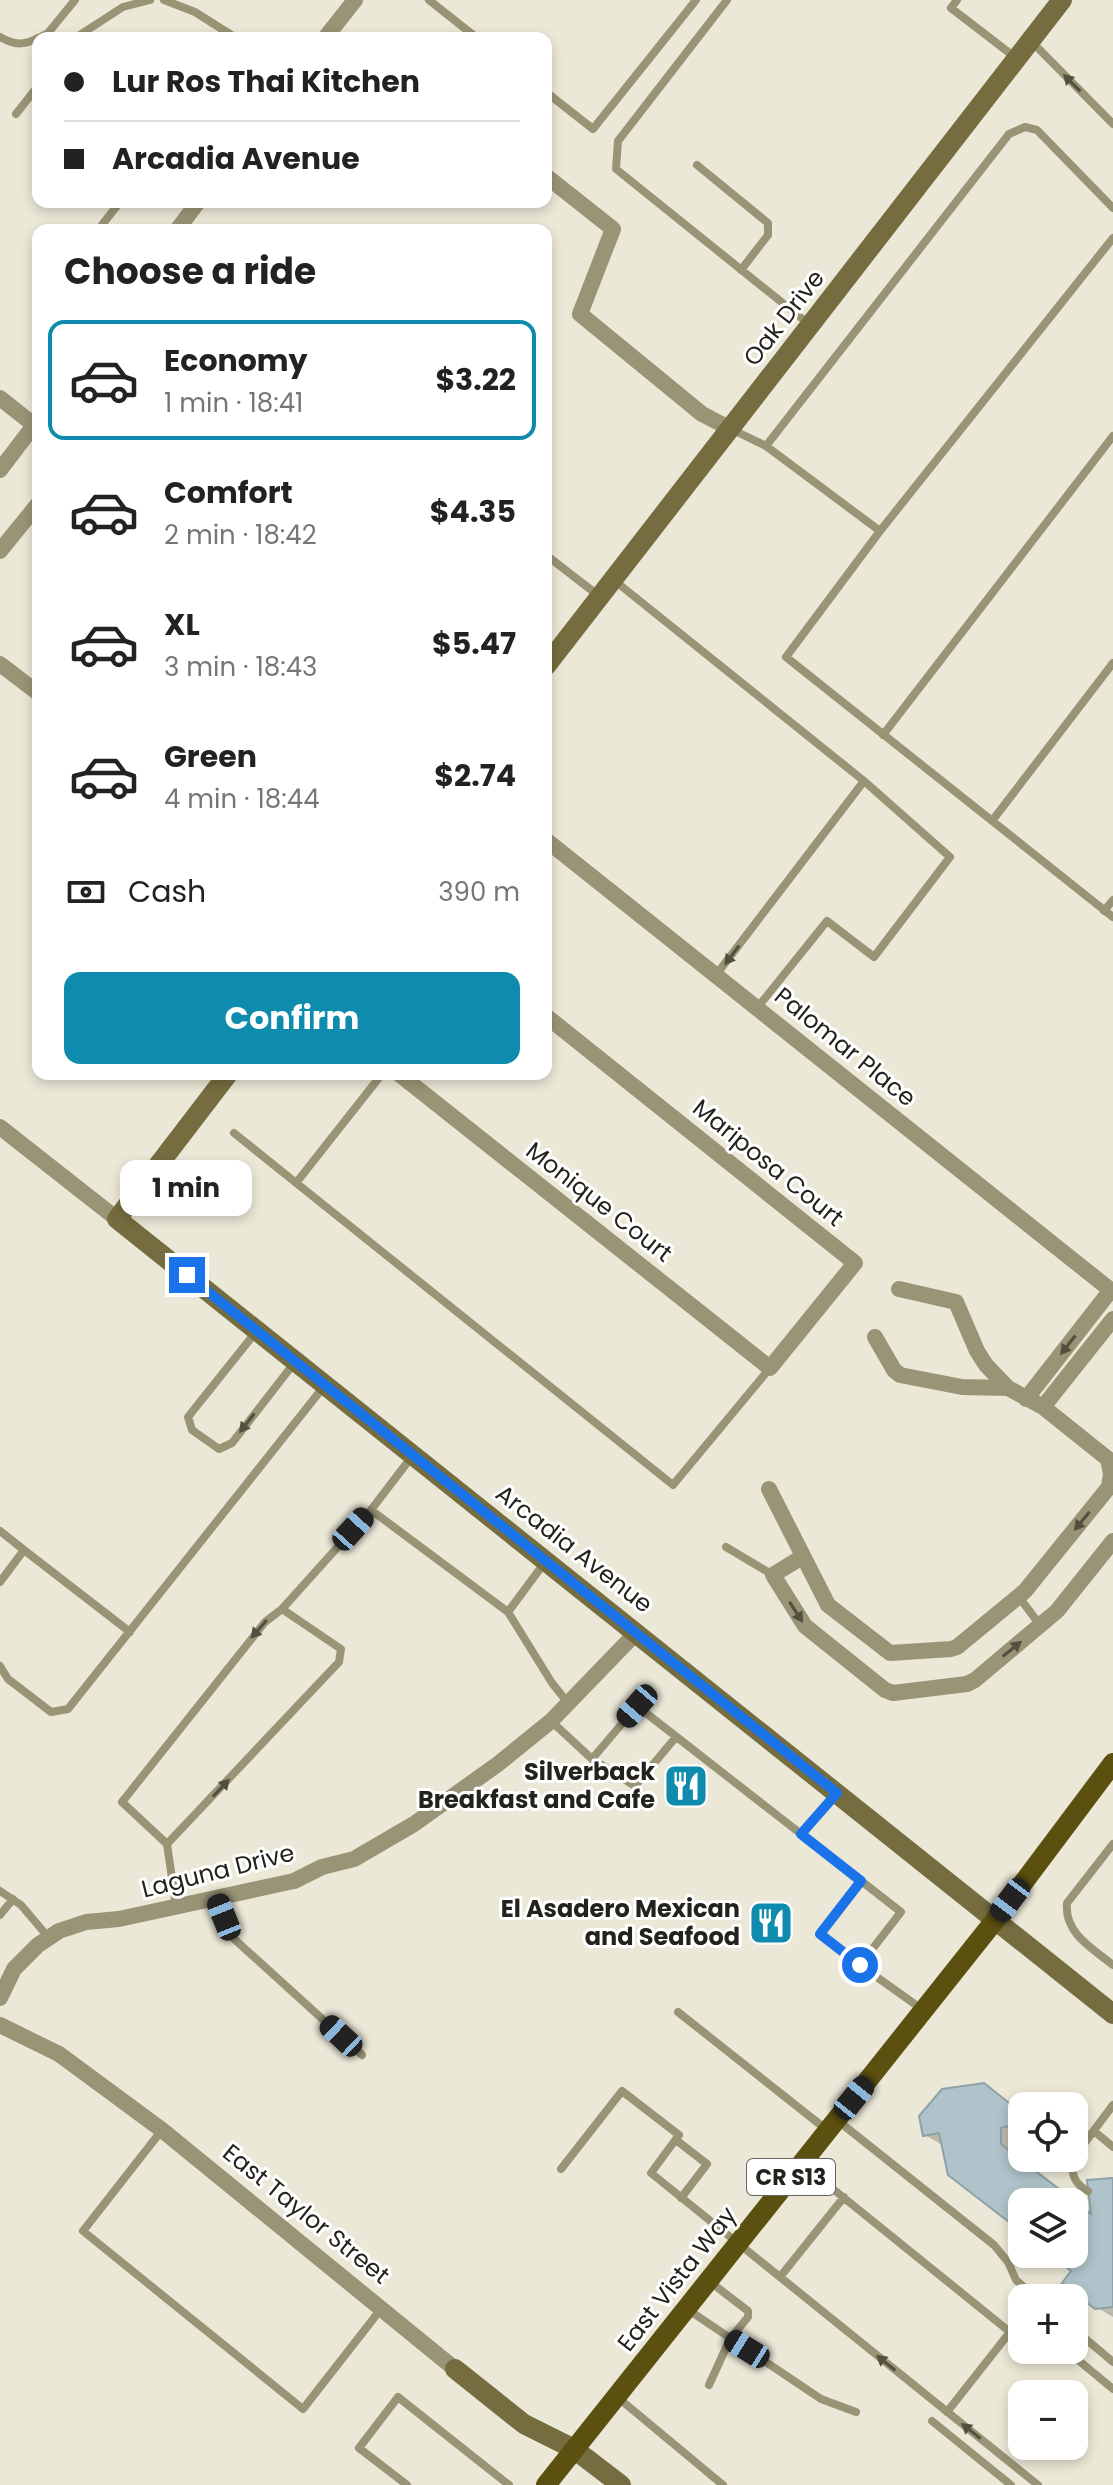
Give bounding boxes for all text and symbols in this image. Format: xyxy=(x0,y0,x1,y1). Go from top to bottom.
text: Lur Ros Thai Kitchen xyxy=(112,60,420,103)
one-way arrow xyxy=(1063,74,1082,92)
text: Arcadia Avenue xyxy=(112,137,360,180)
text: Choose a ride xyxy=(64,246,316,297)
street label: Oak Drive xyxy=(736,263,832,373)
text: Economy xyxy=(164,339,308,382)
icon: car xyxy=(68,344,140,416)
text: $3.22 xyxy=(435,358,516,401)
text: 1 min · 18:41 xyxy=(164,385,303,421)
text: Comfort xyxy=(164,471,293,514)
icon: car xyxy=(68,476,140,548)
text: $4.35 xyxy=(430,490,516,533)
text: 2 min · 18:42 xyxy=(164,517,317,553)
text: XL xyxy=(164,603,200,646)
icon: car xyxy=(68,608,140,680)
text: $5.47 xyxy=(432,622,516,665)
text: 3 min · 18:43 xyxy=(164,649,317,685)
text: Green xyxy=(164,735,257,778)
icon: car xyxy=(68,740,140,812)
text: $2.74 xyxy=(434,754,516,797)
text: 4 min · 18:44 xyxy=(164,781,319,817)
icon: cash xyxy=(64,870,108,914)
text: Cash xyxy=(128,870,206,913)
text: 390 m xyxy=(438,874,520,910)
one-way arrow xyxy=(724,944,740,965)
button: Confirm xyxy=(64,972,520,1064)
street label: Palomar Place xyxy=(768,979,923,1114)
street label: Mariposa Court xyxy=(686,1091,851,1234)
street label: Monique Court xyxy=(519,1134,679,1269)
callout: 1 min xyxy=(121,1159,253,1215)
text: 1 min xyxy=(152,1170,220,1206)
route end xyxy=(169,1257,205,1293)
one-way arrow xyxy=(1061,1335,1077,1355)
one-way arrow xyxy=(240,1413,256,1433)
street label: Arcadia Avenue xyxy=(489,1477,660,1620)
car xyxy=(328,1503,378,1555)
one-way arrow xyxy=(1074,1511,1091,1531)
one-way arrow xyxy=(788,1601,803,1622)
one-way arrow xyxy=(251,1620,269,1639)
one-way arrow xyxy=(1002,1642,1022,1658)
car xyxy=(612,1680,662,1732)
place label: Silverback Breakfast and Cafe xyxy=(418,1755,655,1816)
restaurant icon: Silverback Breakfast and Cafe xyxy=(662,1762,710,1810)
one-way arrow xyxy=(211,1779,229,1798)
street label: Laguna Drive xyxy=(138,1836,298,1905)
car xyxy=(986,1874,1034,1926)
car xyxy=(204,1890,244,1944)
place label: El Asadero Mexican and Seafood xyxy=(501,1892,740,1953)
restaurant icon: El Asadero Mexican and Seafood xyxy=(747,1899,795,1947)
route start xyxy=(842,1947,878,1983)
car xyxy=(315,2011,367,2061)
car xyxy=(830,2072,878,2124)
map controls xyxy=(1008,2092,1088,2460)
button: locate xyxy=(1008,2092,1088,2172)
street label: East Taylor Street xyxy=(216,2136,397,2291)
road number: CR S13 xyxy=(747,2159,835,2195)
button: layers xyxy=(1008,2188,1088,2268)
street label: East Vista Way xyxy=(610,2199,744,2358)
button: + xyxy=(1008,2284,1088,2364)
car xyxy=(720,2326,774,2372)
one-way arrow xyxy=(876,2356,896,2372)
button: − xyxy=(1008,2380,1088,2460)
one-way arrow xyxy=(960,2423,981,2440)

